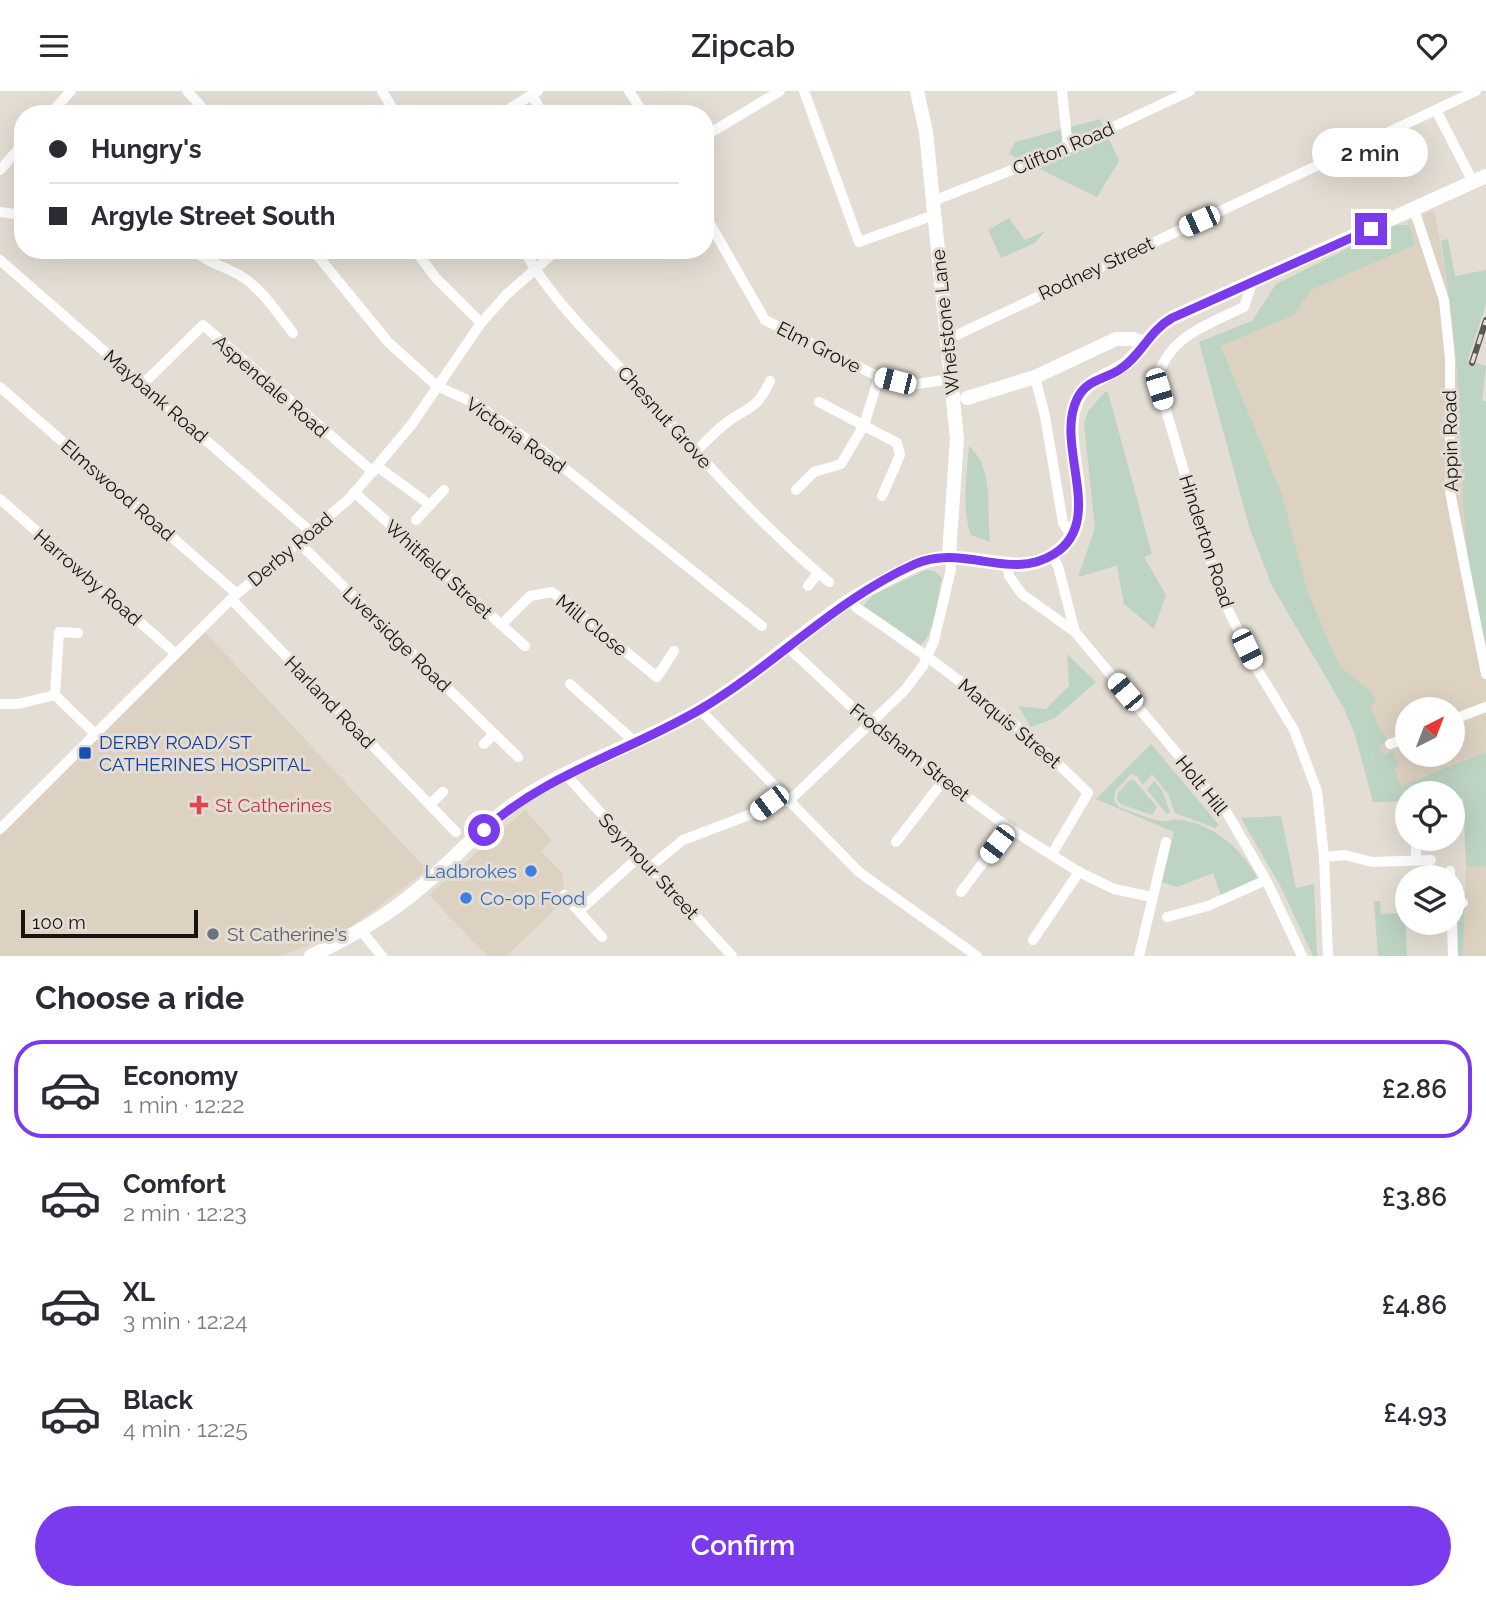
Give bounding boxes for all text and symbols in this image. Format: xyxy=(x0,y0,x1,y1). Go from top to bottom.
icon: menu xyxy=(35,27,73,65)
text: Zipcab xyxy=(691,27,795,64)
icon: heart xyxy=(1413,27,1451,65)
street label: Clifton Road xyxy=(1009,117,1117,179)
callout: 2 min xyxy=(1313,128,1429,177)
text: Hungry's xyxy=(91,134,202,164)
text: 2 min xyxy=(1341,139,1399,166)
text: Argyle Street South xyxy=(91,201,335,231)
car xyxy=(1176,203,1223,239)
route end xyxy=(1355,213,1387,245)
street label: Rodney Street xyxy=(1035,231,1158,304)
street label: Whetstone Lane xyxy=(926,248,964,396)
street label: Elm Grove xyxy=(774,317,864,377)
street label: Aspendale Road xyxy=(209,330,333,442)
street label: Maybank Road xyxy=(100,345,212,447)
street label: Chesnut Grove xyxy=(613,361,717,473)
car xyxy=(873,366,918,396)
car xyxy=(1143,366,1176,412)
street label: Appin Road xyxy=(1438,390,1462,492)
street label: Victoria Road xyxy=(462,393,570,477)
street label: Elmswood Road xyxy=(57,435,179,545)
street label: Hinderton Road xyxy=(1175,472,1239,610)
street label: Derby Road xyxy=(243,507,337,591)
street label: Whitfield Street xyxy=(381,515,498,623)
street label: Harrowby Road xyxy=(30,524,146,630)
street label: Liversidge Road xyxy=(339,582,455,696)
street label: Mill Close xyxy=(552,590,632,660)
car xyxy=(1229,626,1266,672)
street label: Harland Road xyxy=(280,651,380,753)
car xyxy=(1104,669,1147,715)
street label: Marquis Street xyxy=(954,674,1066,773)
north arrow xyxy=(1395,697,1465,767)
map controls xyxy=(1395,697,1465,935)
street label: Frodsham Street xyxy=(846,699,975,806)
place label: DERBY ROAD/ST CATHERINES HOSPITAL xyxy=(99,731,311,775)
marker: DERBY ROAD/ST CATHERINES HOSPITAL xyxy=(77,745,93,761)
street label: Holt Hill xyxy=(1171,751,1233,820)
button: locate xyxy=(1395,781,1465,851)
car xyxy=(746,782,793,824)
place label: St Catherines xyxy=(215,794,332,816)
marker: St Catherines xyxy=(189,795,209,815)
street label: Seymour Street xyxy=(594,809,704,924)
route start xyxy=(468,814,500,846)
car xyxy=(976,821,1019,867)
place label: Ladbrokes xyxy=(424,860,517,882)
marker: Ladbrokes xyxy=(523,863,539,879)
button: layers xyxy=(1395,865,1465,935)
place label: Co-op Food xyxy=(480,887,585,909)
marker: Co-op Food xyxy=(458,890,474,906)
scale bar xyxy=(21,907,198,939)
text: 100 m xyxy=(32,911,86,933)
place label: St Catherine's xyxy=(227,923,347,945)
marker: St Catherine's xyxy=(205,926,221,942)
text: Choose a ride xyxy=(35,979,244,1016)
icon: car xyxy=(39,1058,102,1121)
text: Economy xyxy=(123,1061,238,1091)
text: £2.86 xyxy=(1382,1074,1447,1104)
text: 1 min · 12:22 xyxy=(123,1091,244,1118)
icon: car xyxy=(39,1166,102,1229)
text: Comfort xyxy=(123,1169,226,1199)
text: £3.86 xyxy=(1382,1182,1447,1212)
text: 2 min · 12:23 xyxy=(123,1199,247,1226)
icon: car xyxy=(39,1274,102,1337)
text: XL xyxy=(123,1277,155,1307)
text: £4.86 xyxy=(1382,1290,1447,1320)
text: 3 min · 12:24 xyxy=(123,1307,247,1334)
icon: car xyxy=(39,1382,102,1445)
text: Black xyxy=(123,1385,193,1415)
text: £4.93 xyxy=(1383,1398,1447,1428)
text: 4 min · 12:25 xyxy=(123,1415,248,1442)
button: Confirm xyxy=(35,1506,1451,1586)

